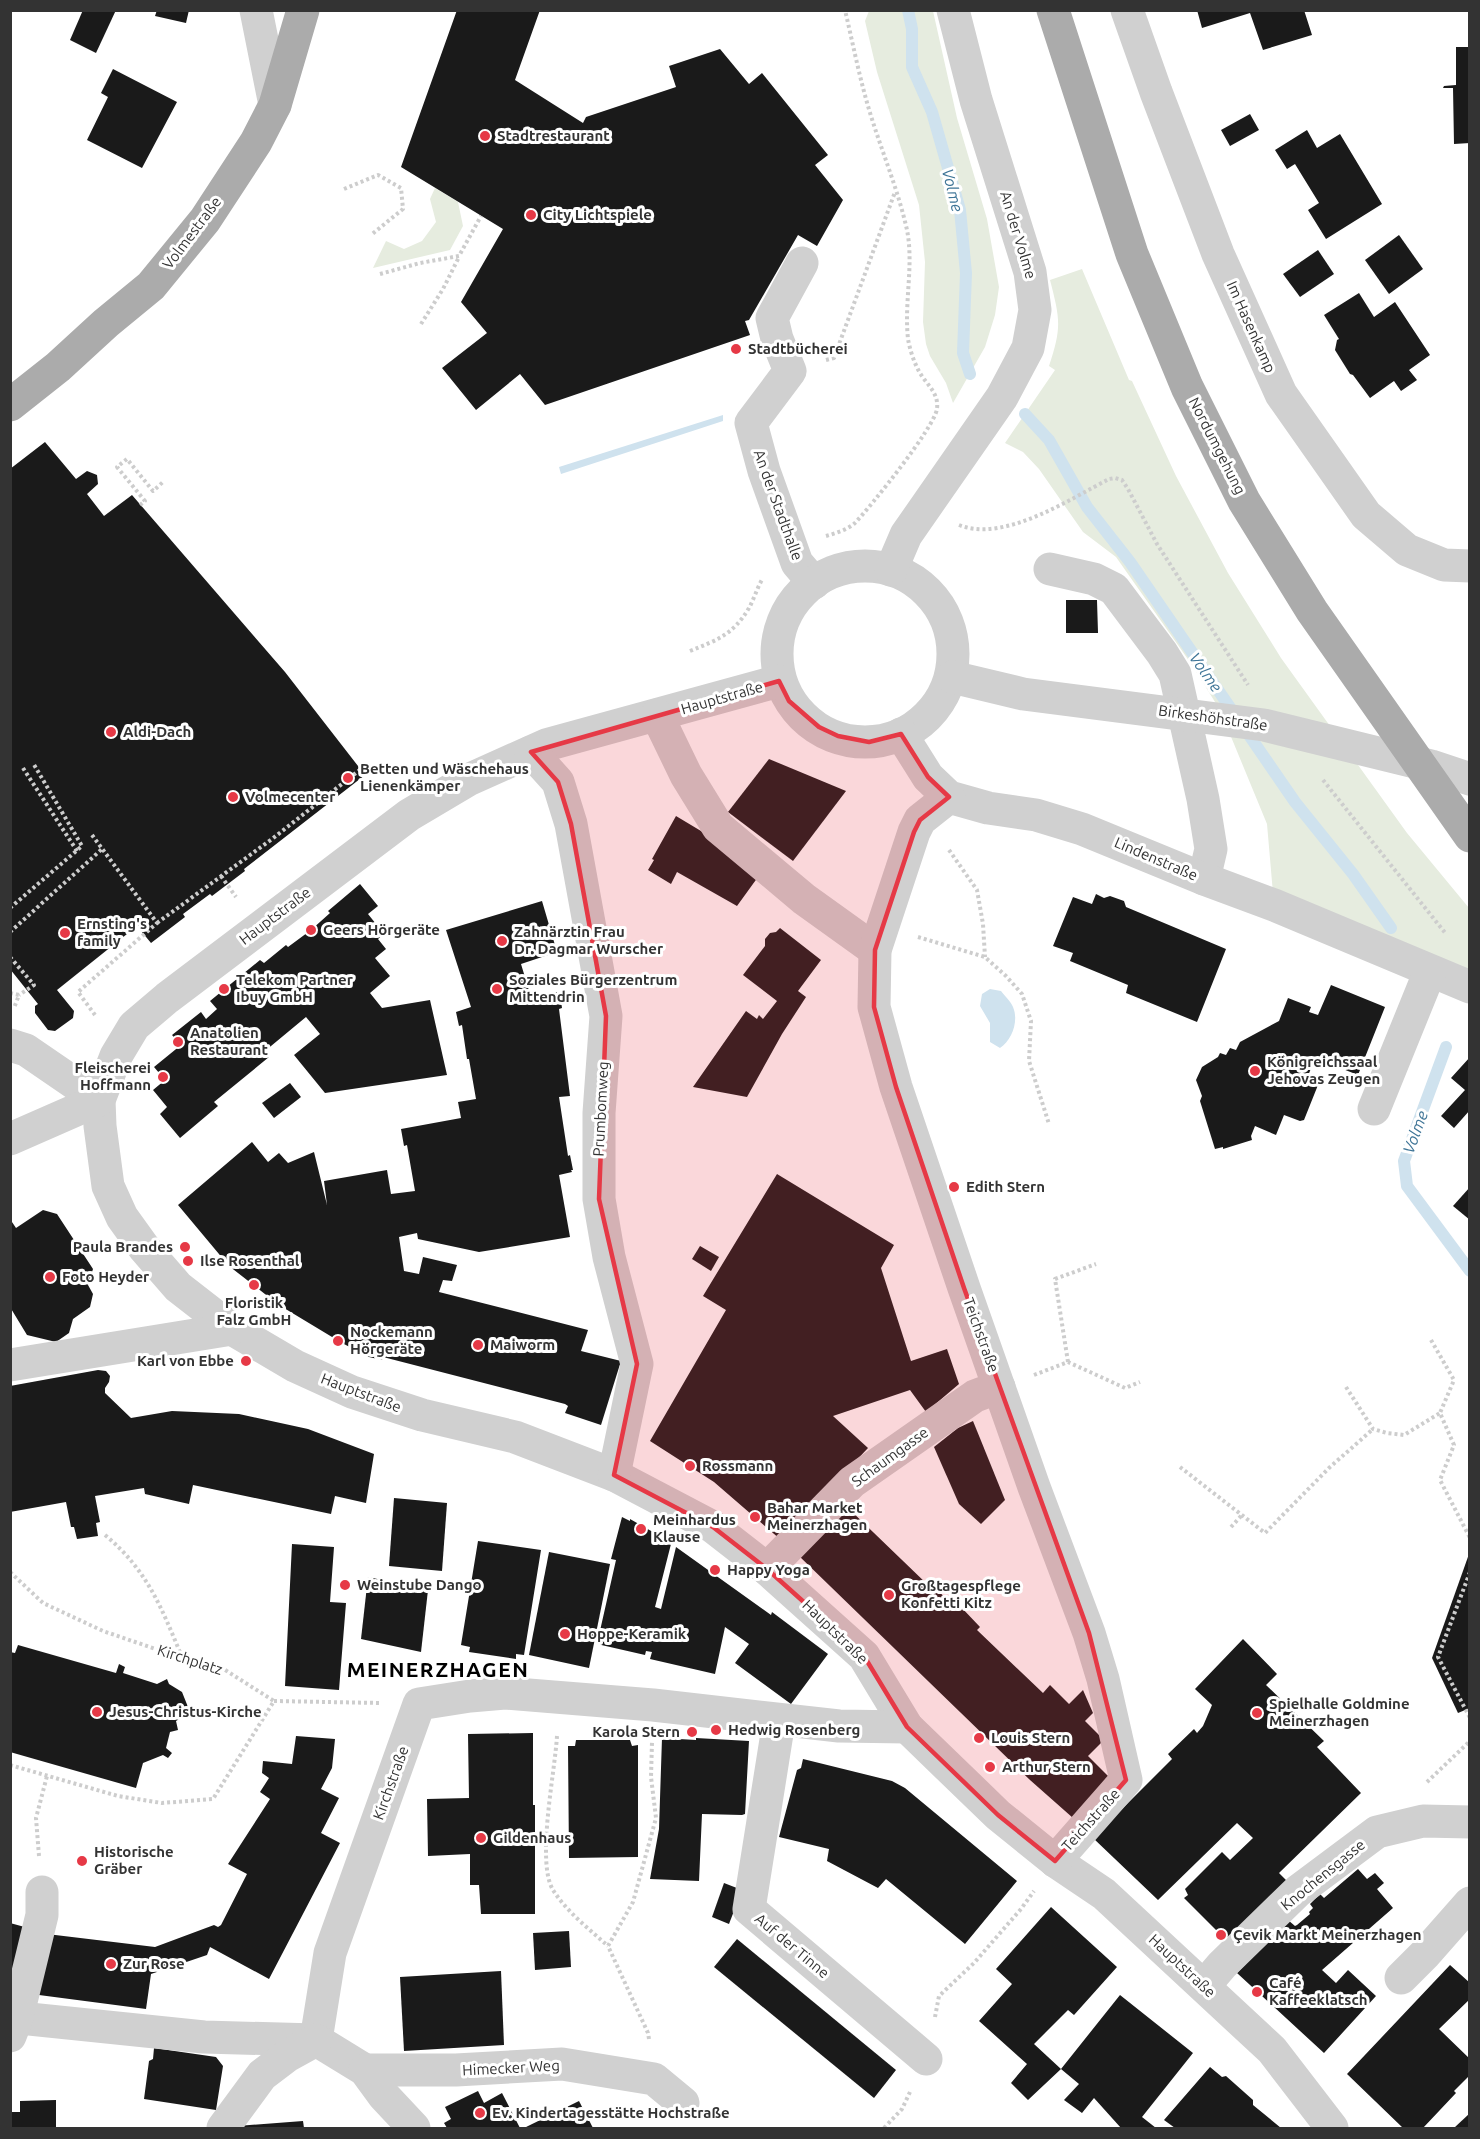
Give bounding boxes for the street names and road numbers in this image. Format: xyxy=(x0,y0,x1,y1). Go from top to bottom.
street label: An der Volme xyxy=(997,189,1040,281)
street label: Volmestraße xyxy=(159,193,224,272)
street label: Im Hasenkamp xyxy=(1224,278,1279,375)
street label: Nordumgehung xyxy=(1186,394,1249,497)
street label: An der Stadthalle xyxy=(751,447,806,562)
street label: Hauptstraße xyxy=(679,678,765,717)
street label: Birkeshöhstraße xyxy=(1157,701,1269,734)
street label: Lindenstraße xyxy=(1112,833,1200,884)
street label: Hauptstraße xyxy=(236,883,314,948)
street label: Prumbomweg xyxy=(590,1061,611,1157)
street label: Teichstraße xyxy=(960,1295,1003,1374)
street label: Hauptstraße xyxy=(319,1369,404,1416)
street label: Schaumgasse xyxy=(848,1423,931,1490)
street label: Hauptstraße xyxy=(799,1596,872,1667)
street label: Kirchplatz xyxy=(155,1641,225,1678)
street label: Kirchstraße xyxy=(369,1744,412,1822)
street label: Teichstraße xyxy=(1058,1785,1123,1854)
street label: Knochensgasse xyxy=(1277,1836,1368,1914)
street label: Auf der Tinne xyxy=(752,1910,833,1981)
street label: Hauptstraße xyxy=(1146,1931,1219,2001)
street label: Himecker Weg xyxy=(462,2056,560,2079)

